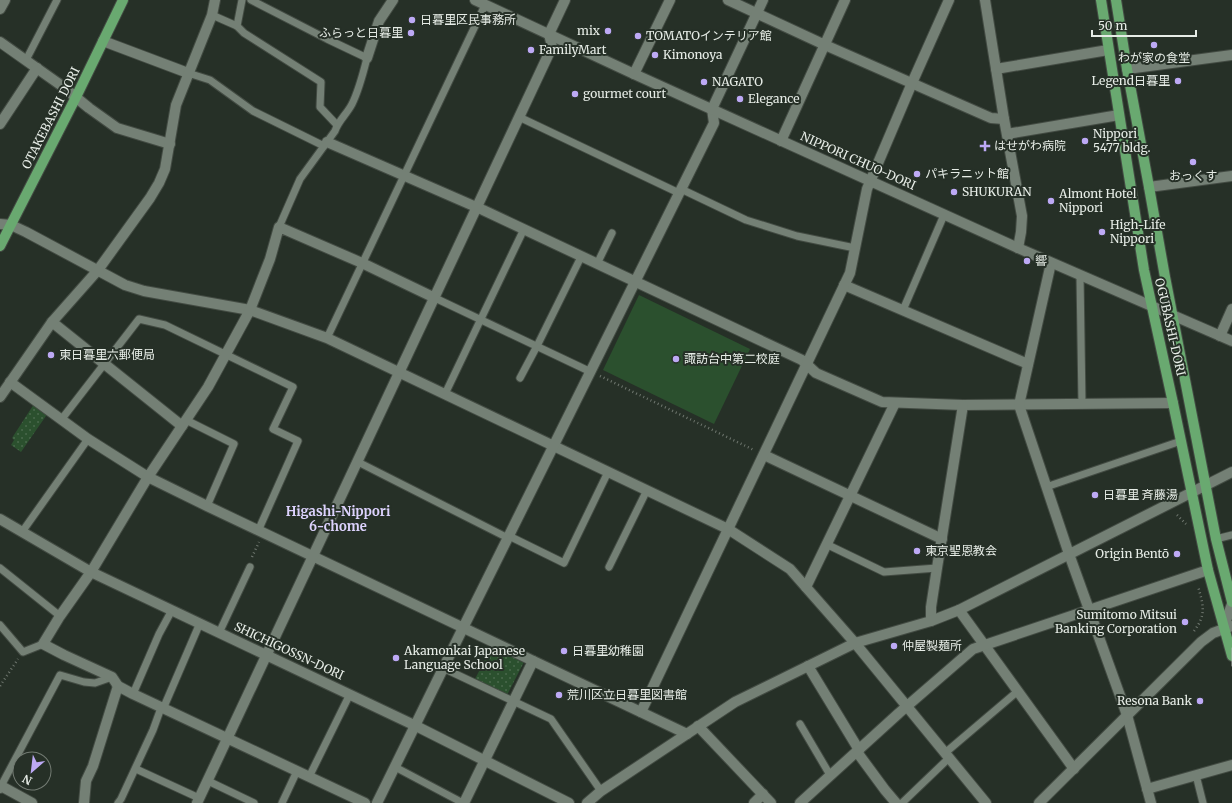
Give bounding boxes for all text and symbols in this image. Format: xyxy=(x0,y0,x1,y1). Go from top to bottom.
place label: 日暮里区民事務所 xyxy=(420,12,516,27)
scale bar xyxy=(1092,12,1196,38)
marker: 日暮里区民事務所 xyxy=(407,15,417,25)
text: 50 m xyxy=(1098,18,1127,33)
place label: mix xyxy=(577,23,601,38)
place label: ふらっと日暮里 xyxy=(319,25,403,40)
marker: mix xyxy=(603,26,613,36)
marker: ふらっと日暮里 xyxy=(406,28,416,38)
place label: TOMATOインテリア館 xyxy=(646,28,772,43)
marker: TOMATOインテリア館 xyxy=(633,31,643,41)
marker: わが家の食堂 xyxy=(1149,40,1159,50)
place label: FamilyMart xyxy=(539,42,607,57)
marker: FamilyMart xyxy=(526,45,536,55)
place label: Kimonoya xyxy=(663,47,723,62)
marker: Kimonoya xyxy=(650,50,660,60)
place label: わが家の食堂 xyxy=(1118,50,1190,65)
street label: OTAKEBASHI DORI xyxy=(18,64,83,171)
place label: Legend日暮里 xyxy=(1092,73,1170,88)
place label: NAGATO xyxy=(712,74,763,89)
marker: Legend日暮里 xyxy=(1173,76,1183,86)
marker: NAGATO xyxy=(699,77,709,87)
place label: gourmet court xyxy=(583,86,667,101)
marker: gourmet court xyxy=(570,89,580,99)
place label: Elegance xyxy=(748,91,800,106)
marker: Elegance xyxy=(735,94,745,104)
place label: Nippori 5477 bldg. xyxy=(1093,126,1150,155)
street label: NIPPORI CHUO-DORI xyxy=(798,128,918,193)
marker: Nippori 5477 bldg. xyxy=(1080,136,1090,146)
place label: はせがわ病院 xyxy=(994,138,1066,153)
marker: はせがわ病院 xyxy=(979,140,991,152)
marker: おっくす xyxy=(1188,157,1198,167)
place label: パキラニット館 xyxy=(925,166,1009,181)
place label: おっくす xyxy=(1169,168,1217,183)
marker: パキラニット館 xyxy=(912,169,922,179)
place label: SHUKURAN xyxy=(962,184,1032,199)
place label: Almont Hotel Nippori xyxy=(1058,186,1137,215)
marker: SHUKURAN xyxy=(949,187,959,197)
marker: Almont Hotel Nippori xyxy=(1046,196,1056,206)
place label: High-Life Nippori xyxy=(1110,217,1165,246)
marker: High-Life Nippori xyxy=(1097,227,1107,237)
place label: 響 xyxy=(1035,253,1047,268)
marker: 響 xyxy=(1022,256,1032,266)
street label: OGUBASHI-DORI xyxy=(1152,276,1189,377)
place label: 東日暮里六郵便局 xyxy=(59,347,155,362)
marker: 東日暮里六郵便局 xyxy=(46,350,56,360)
place label: 諏訪台中第二校庭 xyxy=(684,351,780,366)
marker: 諏訪台中第二校庭 xyxy=(671,354,681,364)
place label: 日暮里 斉藤湯 xyxy=(1103,487,1178,502)
marker: 日暮里 斉藤湯 xyxy=(1090,490,1100,500)
district label: Higashi-Nippori 6-chome xyxy=(286,503,391,535)
place label: 東京聖恩教会 xyxy=(925,543,997,558)
marker: 東京聖恩教会 xyxy=(912,546,922,556)
place label: Origin Bentō xyxy=(1095,546,1169,561)
marker: Origin Bentō xyxy=(1172,549,1182,559)
place label: Sumitomo Mitsui Banking Corporation xyxy=(1055,607,1177,636)
marker: Sumitomo Mitsui Banking Corporation xyxy=(1180,617,1190,627)
street label: SHICHIGOSSN-DORI xyxy=(232,619,346,683)
place label: 仲屋製麺所 xyxy=(902,638,962,653)
marker: 仲屋製麺所 xyxy=(889,641,899,651)
place label: Akamonkai Japanese Language School xyxy=(403,643,525,672)
place label: 日暮里幼稚園 xyxy=(572,643,644,658)
marker: 日暮里幼稚園 xyxy=(559,646,569,656)
marker: Akamonkai Japanese Language School xyxy=(391,653,401,663)
place label: 荒川区立日暮里図書館 xyxy=(567,687,687,702)
marker: 荒川区立日暮里図書館 xyxy=(554,690,564,700)
place label: Resona Bank xyxy=(1117,693,1192,708)
marker: Resona Bank xyxy=(1195,696,1205,706)
north arrow xyxy=(12,751,52,791)
text: N xyxy=(20,771,34,788)

